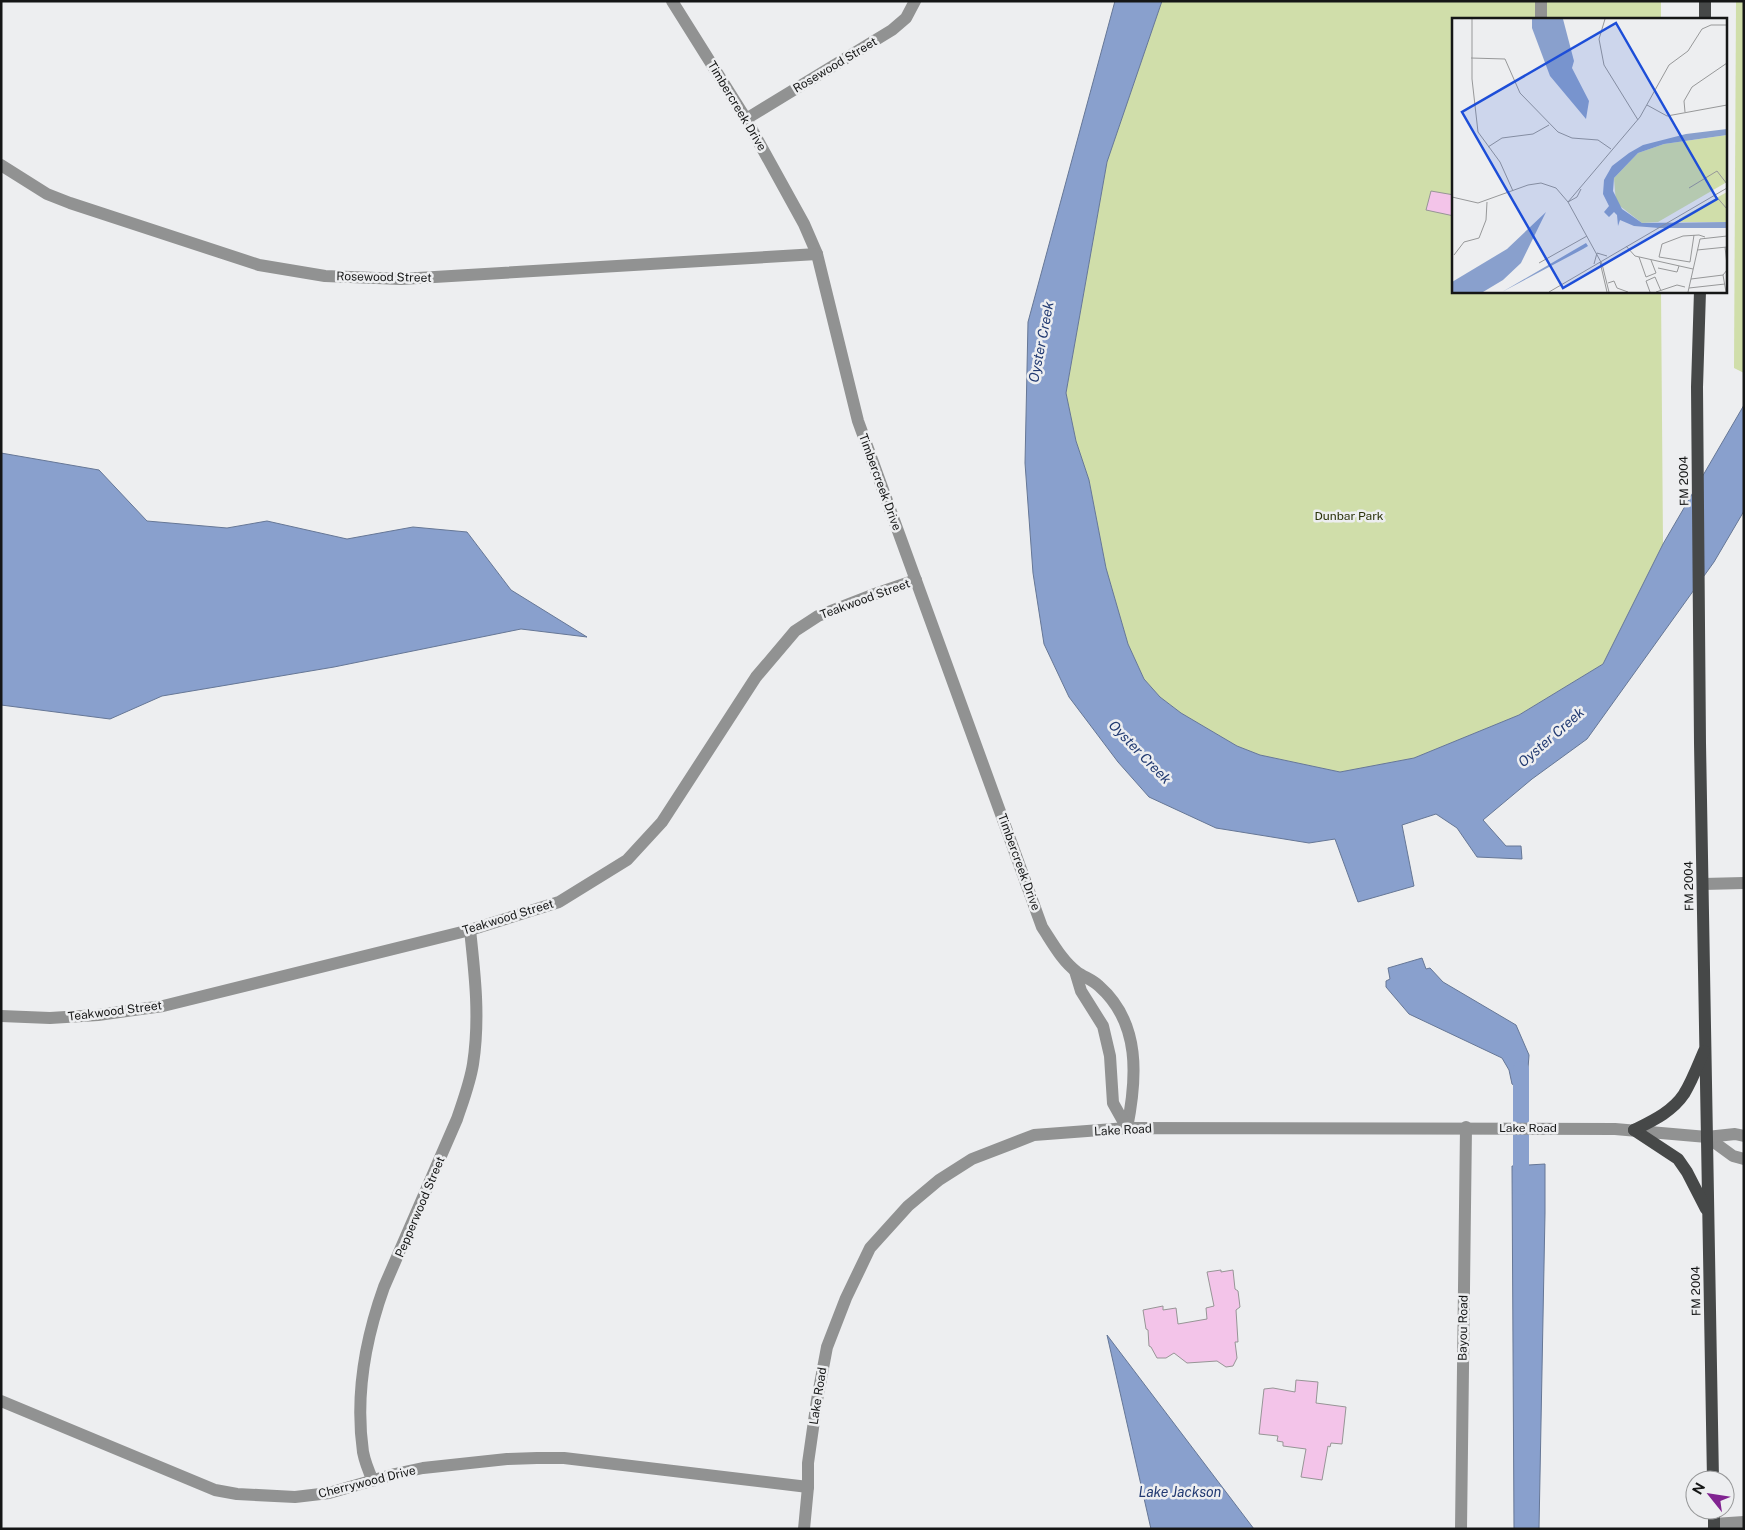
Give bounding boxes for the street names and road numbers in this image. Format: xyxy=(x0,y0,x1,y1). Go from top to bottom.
street label: Rosewood Street xyxy=(791,34,880,96)
street label: Timbercreek Drive xyxy=(705,59,769,154)
street label: Rosewood Street xyxy=(336,269,432,285)
street label: Timbercreek Drive xyxy=(856,432,904,533)
street label: FM 2004 xyxy=(1677,455,1691,506)
street label: Teakwood Street xyxy=(818,576,912,622)
street label: Timbercreek Drive xyxy=(995,812,1043,913)
street label: FM 2004 xyxy=(1682,860,1696,911)
street label: Teakwood Street xyxy=(461,896,556,938)
street label: Teakwood Street xyxy=(67,998,163,1024)
street label: Lake Road xyxy=(1094,1121,1152,1139)
street label: Lake Road xyxy=(1499,1121,1557,1135)
street label: Pepperwood Street xyxy=(392,1154,448,1260)
street label: FM 2004 xyxy=(1689,1265,1703,1316)
street label: Bayou Road xyxy=(1455,1295,1471,1361)
street label: Lake Road xyxy=(807,1366,829,1426)
street label: Cherrywood Drive xyxy=(317,1463,417,1501)

